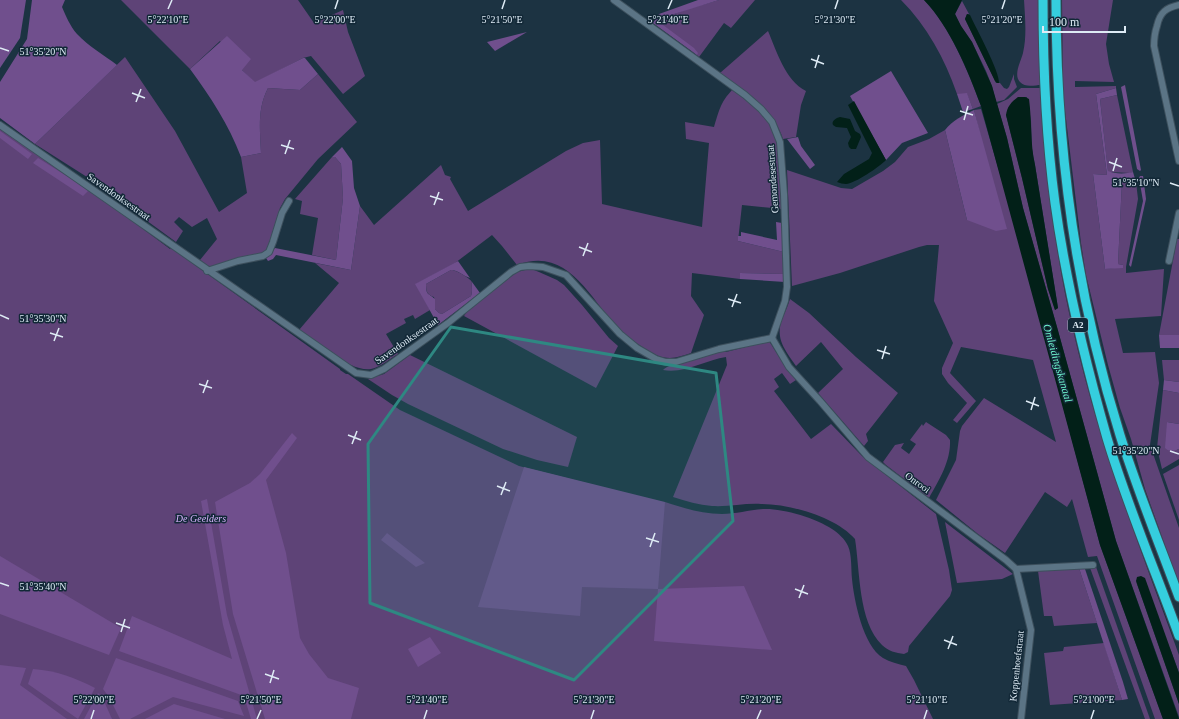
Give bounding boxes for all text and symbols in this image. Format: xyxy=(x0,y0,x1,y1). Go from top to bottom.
scale bar xyxy=(1043,8,1125,34)
text: 5°22'10"E xyxy=(148,14,189,25)
text: 5°22'00"E xyxy=(315,14,356,25)
text: 5°21'50"E xyxy=(482,14,523,25)
text: 5°21'40"E xyxy=(648,14,689,25)
text: 5°21'30"E xyxy=(815,14,856,25)
text: 5°21'20"E xyxy=(982,14,1023,25)
text: 100 m xyxy=(1049,15,1080,29)
text: 51°35'20"N xyxy=(19,46,67,57)
street label: Gemondesestraat xyxy=(765,144,780,214)
street label: Savendonksestraat xyxy=(85,171,153,222)
text: 51°35'10"N xyxy=(1112,177,1160,188)
text: 51°35'30"N xyxy=(19,313,67,324)
street label: Savendonksestraat xyxy=(373,314,440,366)
road number: A2 xyxy=(1068,318,1088,332)
water label: Omleidingskanaal xyxy=(1041,323,1075,403)
text: 51°35'20"N xyxy=(1112,445,1160,456)
street label: Onrooi xyxy=(903,470,933,495)
park label: De Geelders xyxy=(175,513,226,524)
text: 51°35'40"N xyxy=(19,581,67,592)
street label: Koppenhoefstraat xyxy=(1007,630,1026,702)
text: 5°22'00"E xyxy=(74,694,115,705)
text: 5°21'50"E xyxy=(241,694,282,705)
text: 5°21'40"E xyxy=(407,694,448,705)
text: 5°21'30"E xyxy=(574,694,615,705)
text: 5°21'20"E xyxy=(741,694,782,705)
text: 5°21'10"E xyxy=(907,694,948,705)
text: 5°21'00"E xyxy=(1074,694,1115,705)

